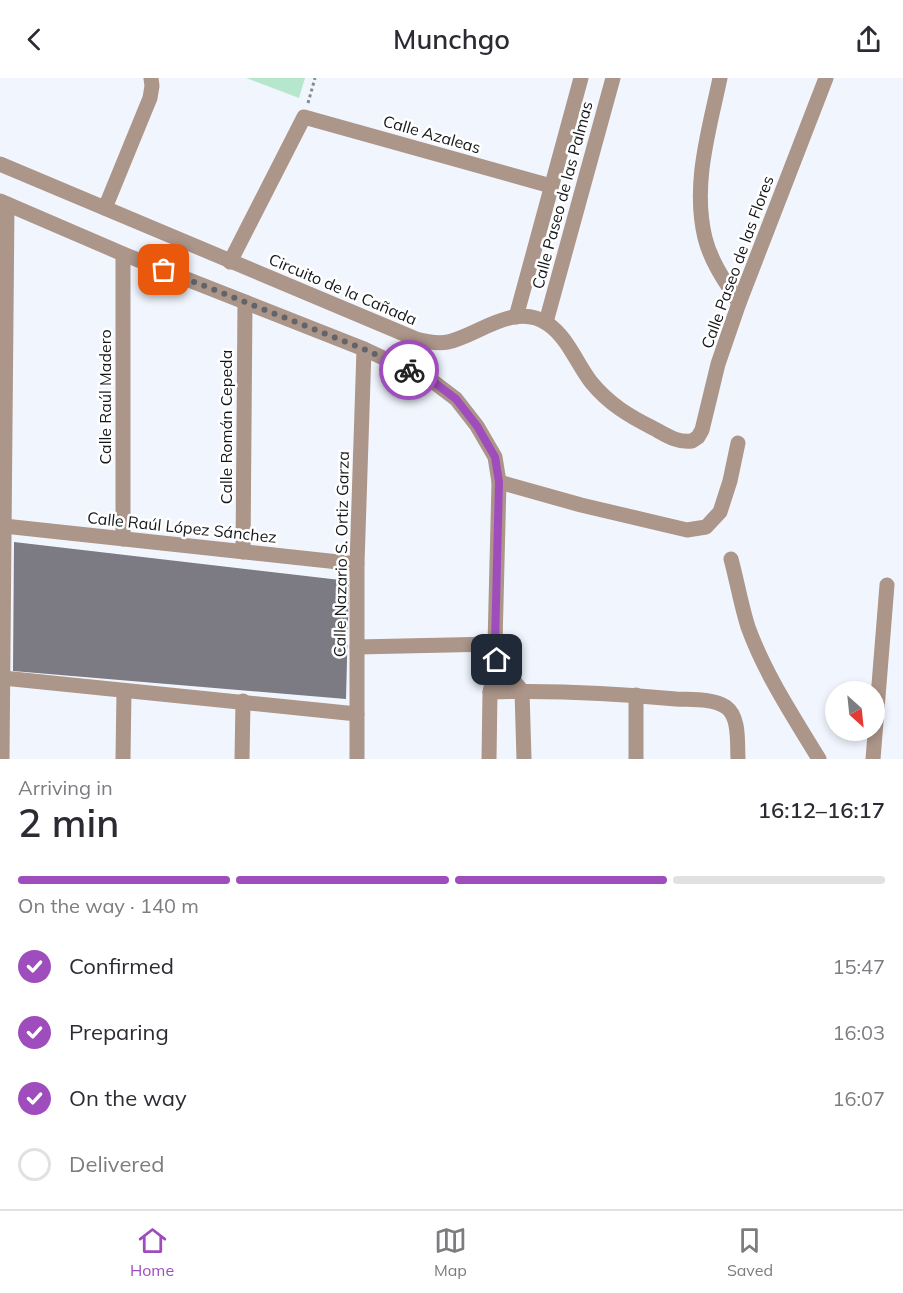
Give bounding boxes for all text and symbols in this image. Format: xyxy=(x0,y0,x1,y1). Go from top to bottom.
text: Munchgo xyxy=(393,22,510,56)
icon: back xyxy=(18,23,51,56)
icon: share xyxy=(852,23,885,56)
street label: Calle Paseo de las Palmas xyxy=(527,99,597,291)
street label: Calle Azaleas xyxy=(381,111,483,157)
street label: Calle Paseo de las Flores xyxy=(696,173,778,351)
pin xyxy=(138,244,189,295)
street label: Circuito de la Cañada xyxy=(266,249,420,329)
icon: bag xyxy=(147,253,180,286)
street label: Calle Raúl Madero xyxy=(95,329,115,465)
courier xyxy=(379,340,439,400)
street label: Calle Román Cepeda xyxy=(216,350,236,504)
icon: bike xyxy=(393,354,426,387)
street label: Calle Nazario S. Ortiz Garza xyxy=(329,451,353,657)
street label: Calle Raúl López Sánchez xyxy=(86,507,278,547)
pin xyxy=(471,634,522,685)
icon: home xyxy=(480,643,513,676)
north arrow xyxy=(825,681,885,741)
map controls xyxy=(825,681,885,741)
text: Arriving in xyxy=(18,775,113,800)
text: 16:12–16:17 xyxy=(758,796,885,824)
text: 2 min xyxy=(18,798,119,847)
text: On the way · 140 m xyxy=(18,893,199,918)
icon: check xyxy=(18,950,51,983)
text: Confirmed xyxy=(69,952,174,980)
text: 15:47 xyxy=(832,954,885,979)
icon: check xyxy=(18,1016,51,1049)
text: Preparing xyxy=(69,1018,169,1046)
text: 16:03 xyxy=(832,1020,885,1045)
icon: check xyxy=(18,1082,51,1115)
text: On the way xyxy=(69,1084,187,1112)
text: 16:07 xyxy=(832,1086,885,1111)
text: Delivered xyxy=(69,1150,164,1178)
tab: Home xyxy=(130,1224,174,1280)
tab: Map xyxy=(434,1224,467,1280)
tab: Saved xyxy=(727,1224,773,1280)

